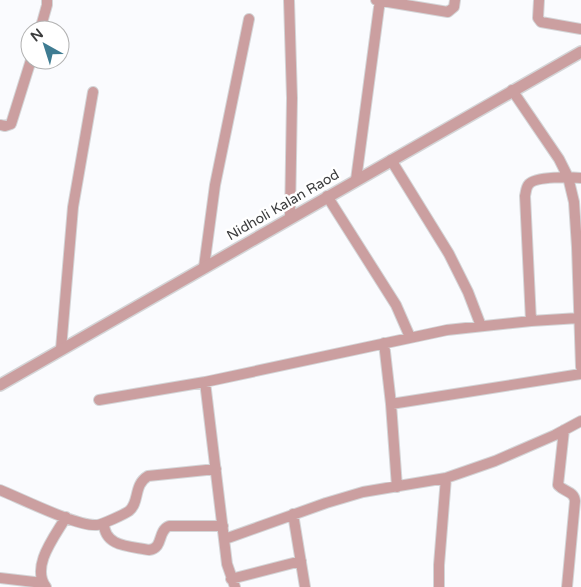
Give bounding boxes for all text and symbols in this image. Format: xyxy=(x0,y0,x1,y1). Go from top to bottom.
north arrow xyxy=(20,20,70,70)
text: N xyxy=(27,25,47,45)
street label: Nidholi Kalan Raod xyxy=(224,166,342,244)

